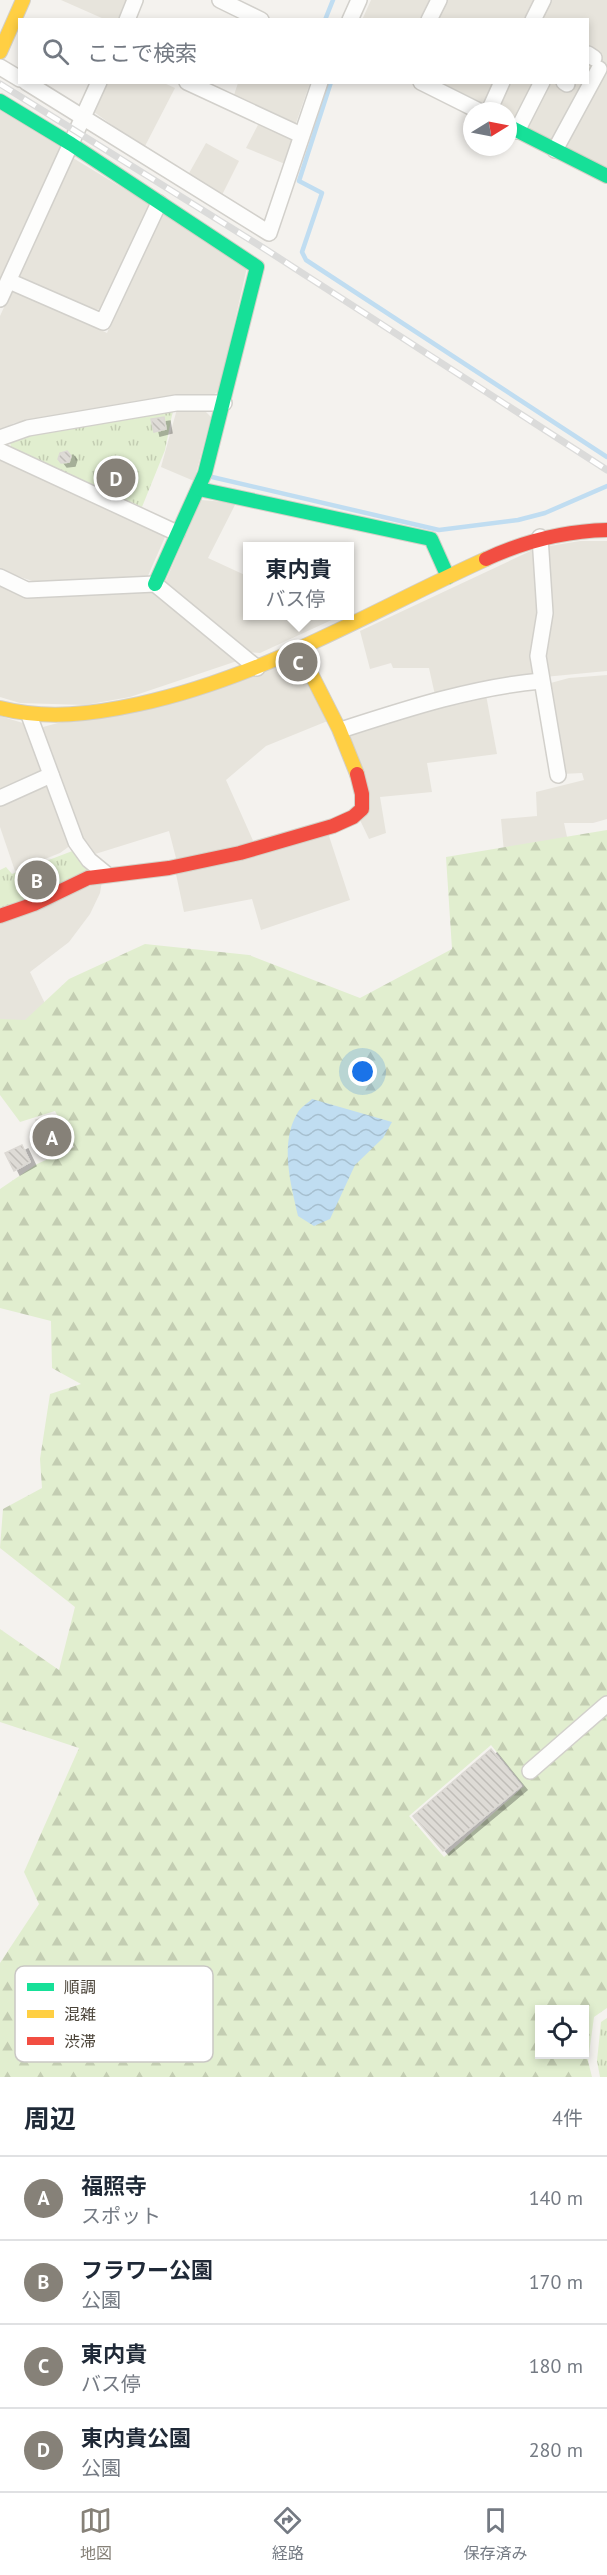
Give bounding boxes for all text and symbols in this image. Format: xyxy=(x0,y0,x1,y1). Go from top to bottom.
search box xyxy=(18,18,589,84)
icon: search xyxy=(39,35,72,68)
text: ここで検索 xyxy=(87,39,197,67)
north arrow xyxy=(463,102,517,156)
pin: D xyxy=(96,456,136,500)
popup xyxy=(243,542,354,620)
text: 東内貴 xyxy=(265,555,332,583)
text: バス停 xyxy=(265,586,325,612)
pin: C xyxy=(278,640,318,684)
pin: B xyxy=(18,858,57,902)
your location xyxy=(348,1057,377,1086)
pin: A xyxy=(32,1114,72,1160)
legend xyxy=(15,1966,213,2062)
text: 順調 xyxy=(64,1977,96,1997)
text: 混雑 xyxy=(64,2004,96,2024)
map controls xyxy=(535,2005,589,2059)
button: locate xyxy=(535,2005,589,2059)
text: 渋滞 xyxy=(64,2031,96,2051)
text: 周辺 xyxy=(24,2102,76,2135)
text: 4件 xyxy=(552,2105,583,2131)
text: 福照寺 xyxy=(81,2172,147,2200)
text: A xyxy=(37,2185,50,2211)
text: 140 m xyxy=(529,2185,583,2211)
text: スポット xyxy=(81,2203,161,2229)
text: フラワー公園 xyxy=(81,2256,213,2284)
text: B xyxy=(38,2269,49,2295)
text: 170 m xyxy=(529,2269,583,2295)
text: 公園 xyxy=(81,2287,121,2313)
text: 東内貴 xyxy=(81,2340,147,2368)
text: C xyxy=(38,2353,49,2379)
text: 180 m xyxy=(529,2353,583,2379)
text: バス停 xyxy=(81,2371,141,2397)
text: 東内貴公園 xyxy=(81,2424,191,2452)
text: D xyxy=(37,2437,50,2463)
text: 280 m xyxy=(529,2437,583,2463)
text: 公園 xyxy=(81,2455,121,2481)
tab: 地図 xyxy=(79,2504,112,2564)
tab: 経路 xyxy=(271,2504,304,2564)
tab: 保存済み xyxy=(463,2504,527,2564)

